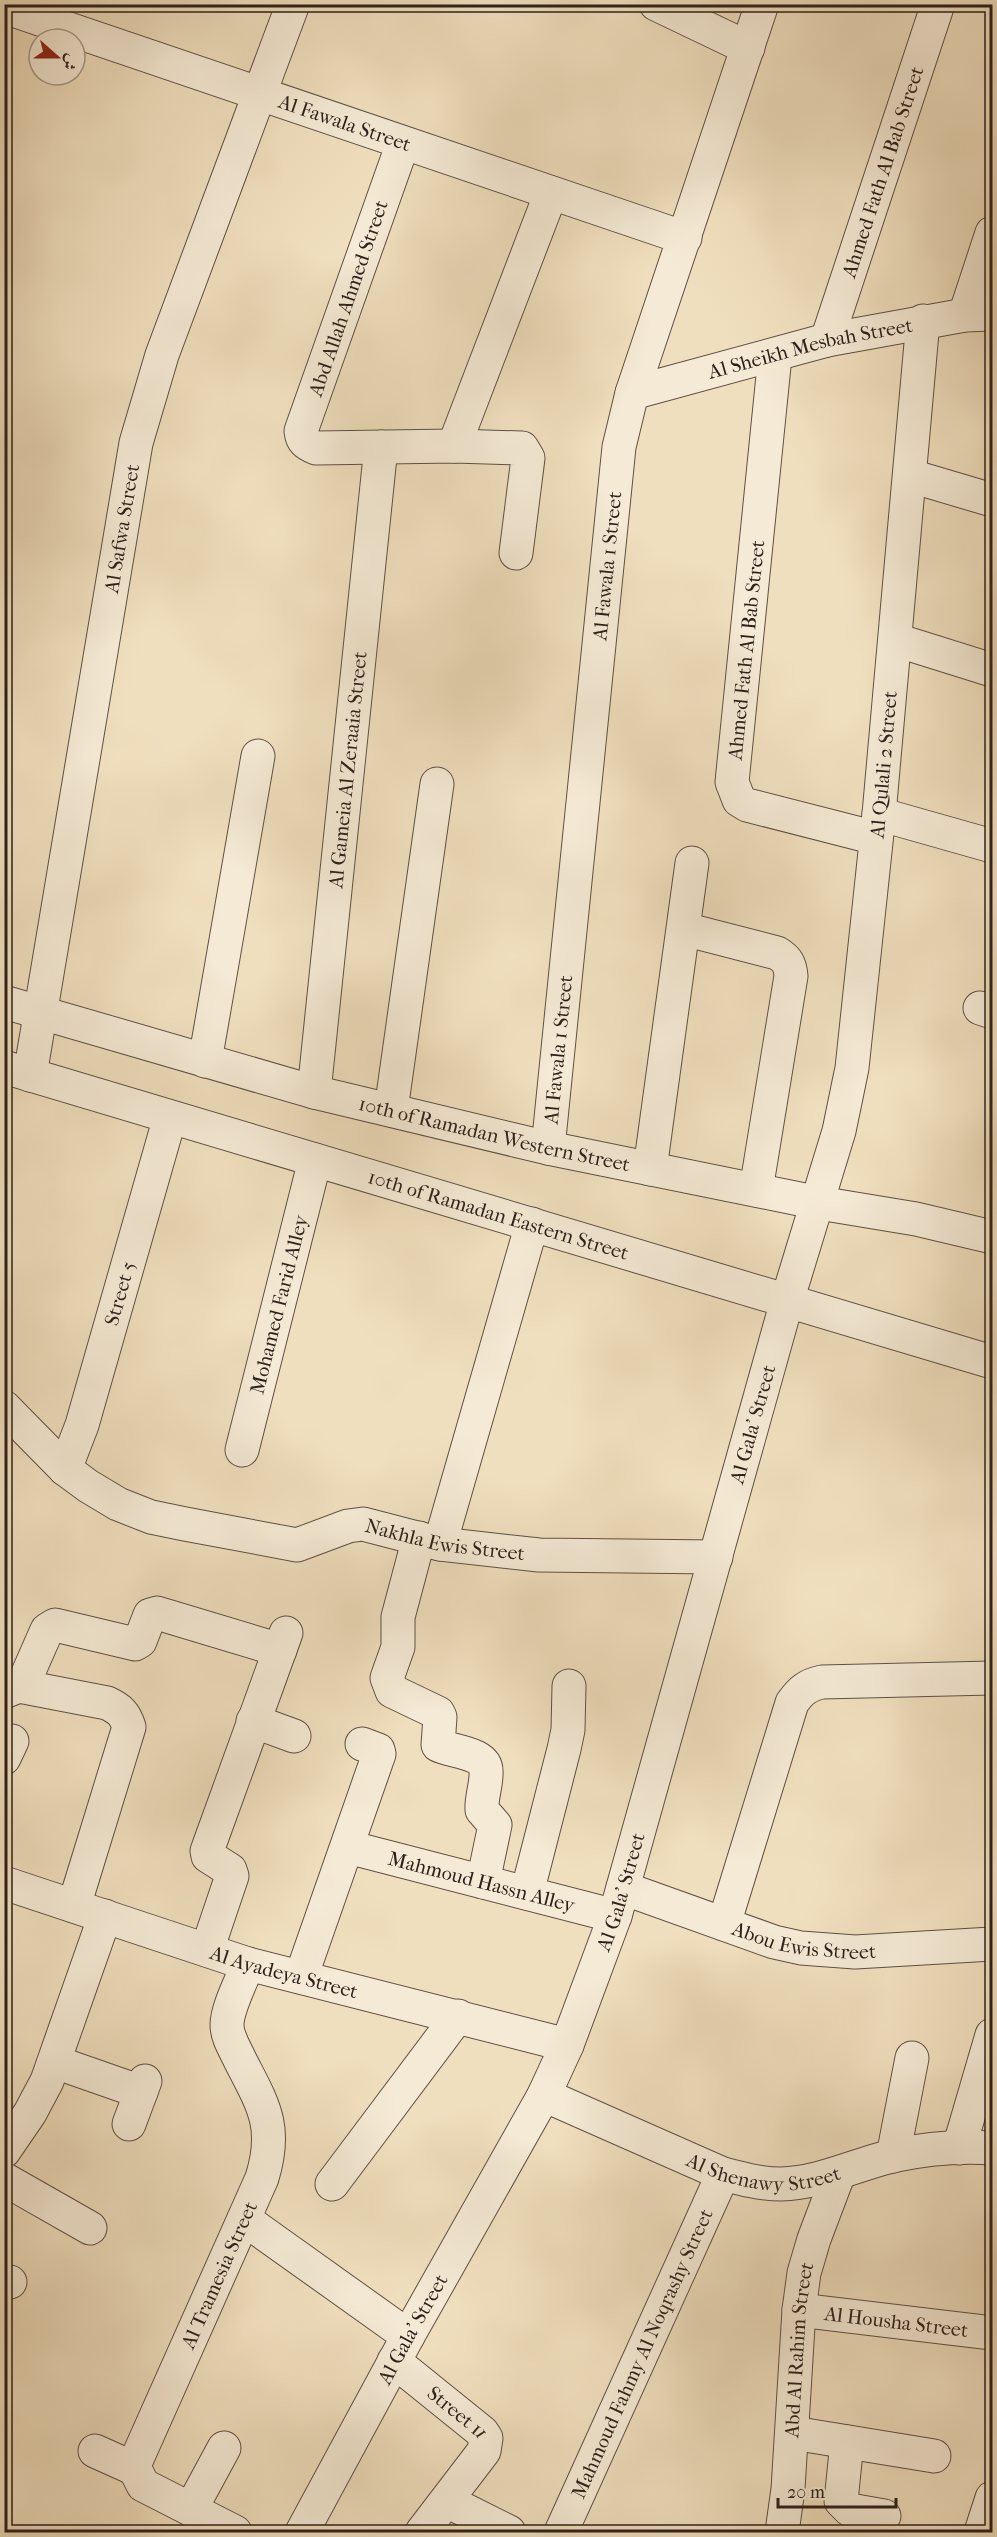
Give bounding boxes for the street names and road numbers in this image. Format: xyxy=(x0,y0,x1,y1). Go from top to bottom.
street label: Ahmed Fath Al Bab Street xyxy=(837,64,929,282)
street label: Al Fawala Street xyxy=(275,90,414,156)
street label: Abd Allah Ahmed Street xyxy=(304,197,393,400)
street label: Al Sheikh Mesbah Street xyxy=(705,314,914,384)
street label: Al Safwa Street xyxy=(100,463,144,596)
street label: Al Fawala 1 Street xyxy=(588,490,626,643)
street label: Ahmed Fath Al Bab Street xyxy=(723,539,769,762)
street label: Al Gameia Al Zeraaia Street xyxy=(324,650,372,890)
street label: Al Qulali 2 Street xyxy=(865,690,902,840)
street label: Al Fawala 1 Street xyxy=(539,974,577,1126)
street label: 10th of Ramadan Western Street xyxy=(356,1092,632,1176)
street label: 10th of Ramadan Eastern Street xyxy=(365,1165,631,1265)
street label: Mohamed Farid Alley xyxy=(246,1211,313,1397)
street label: Street 5 xyxy=(100,1259,140,1328)
street label: Al Gala' Street xyxy=(725,1362,781,1487)
street label: Nakhla Ewis Street xyxy=(363,1514,526,1565)
street label: Al Gala' Street xyxy=(592,1830,650,1955)
street label: Mahmoud Hassn Alley xyxy=(386,1847,578,1917)
street label: Abou Ewis Street xyxy=(728,1917,877,1964)
street label: Al Ayadeya Street xyxy=(206,1941,360,2003)
street label: Al Shenawy Street xyxy=(682,2148,843,2196)
street label: Al Tramesia Street xyxy=(176,2198,262,2353)
street label: Mahmoud Fahmy Al Noqrashy Street xyxy=(567,2205,718,2502)
street label: Abd Al Rahim Street xyxy=(780,2259,819,2439)
street label: Al Gala' Street xyxy=(373,2270,453,2389)
street label: Al Housha Street xyxy=(822,2302,969,2342)
street label: Street 11 xyxy=(422,2382,494,2443)

